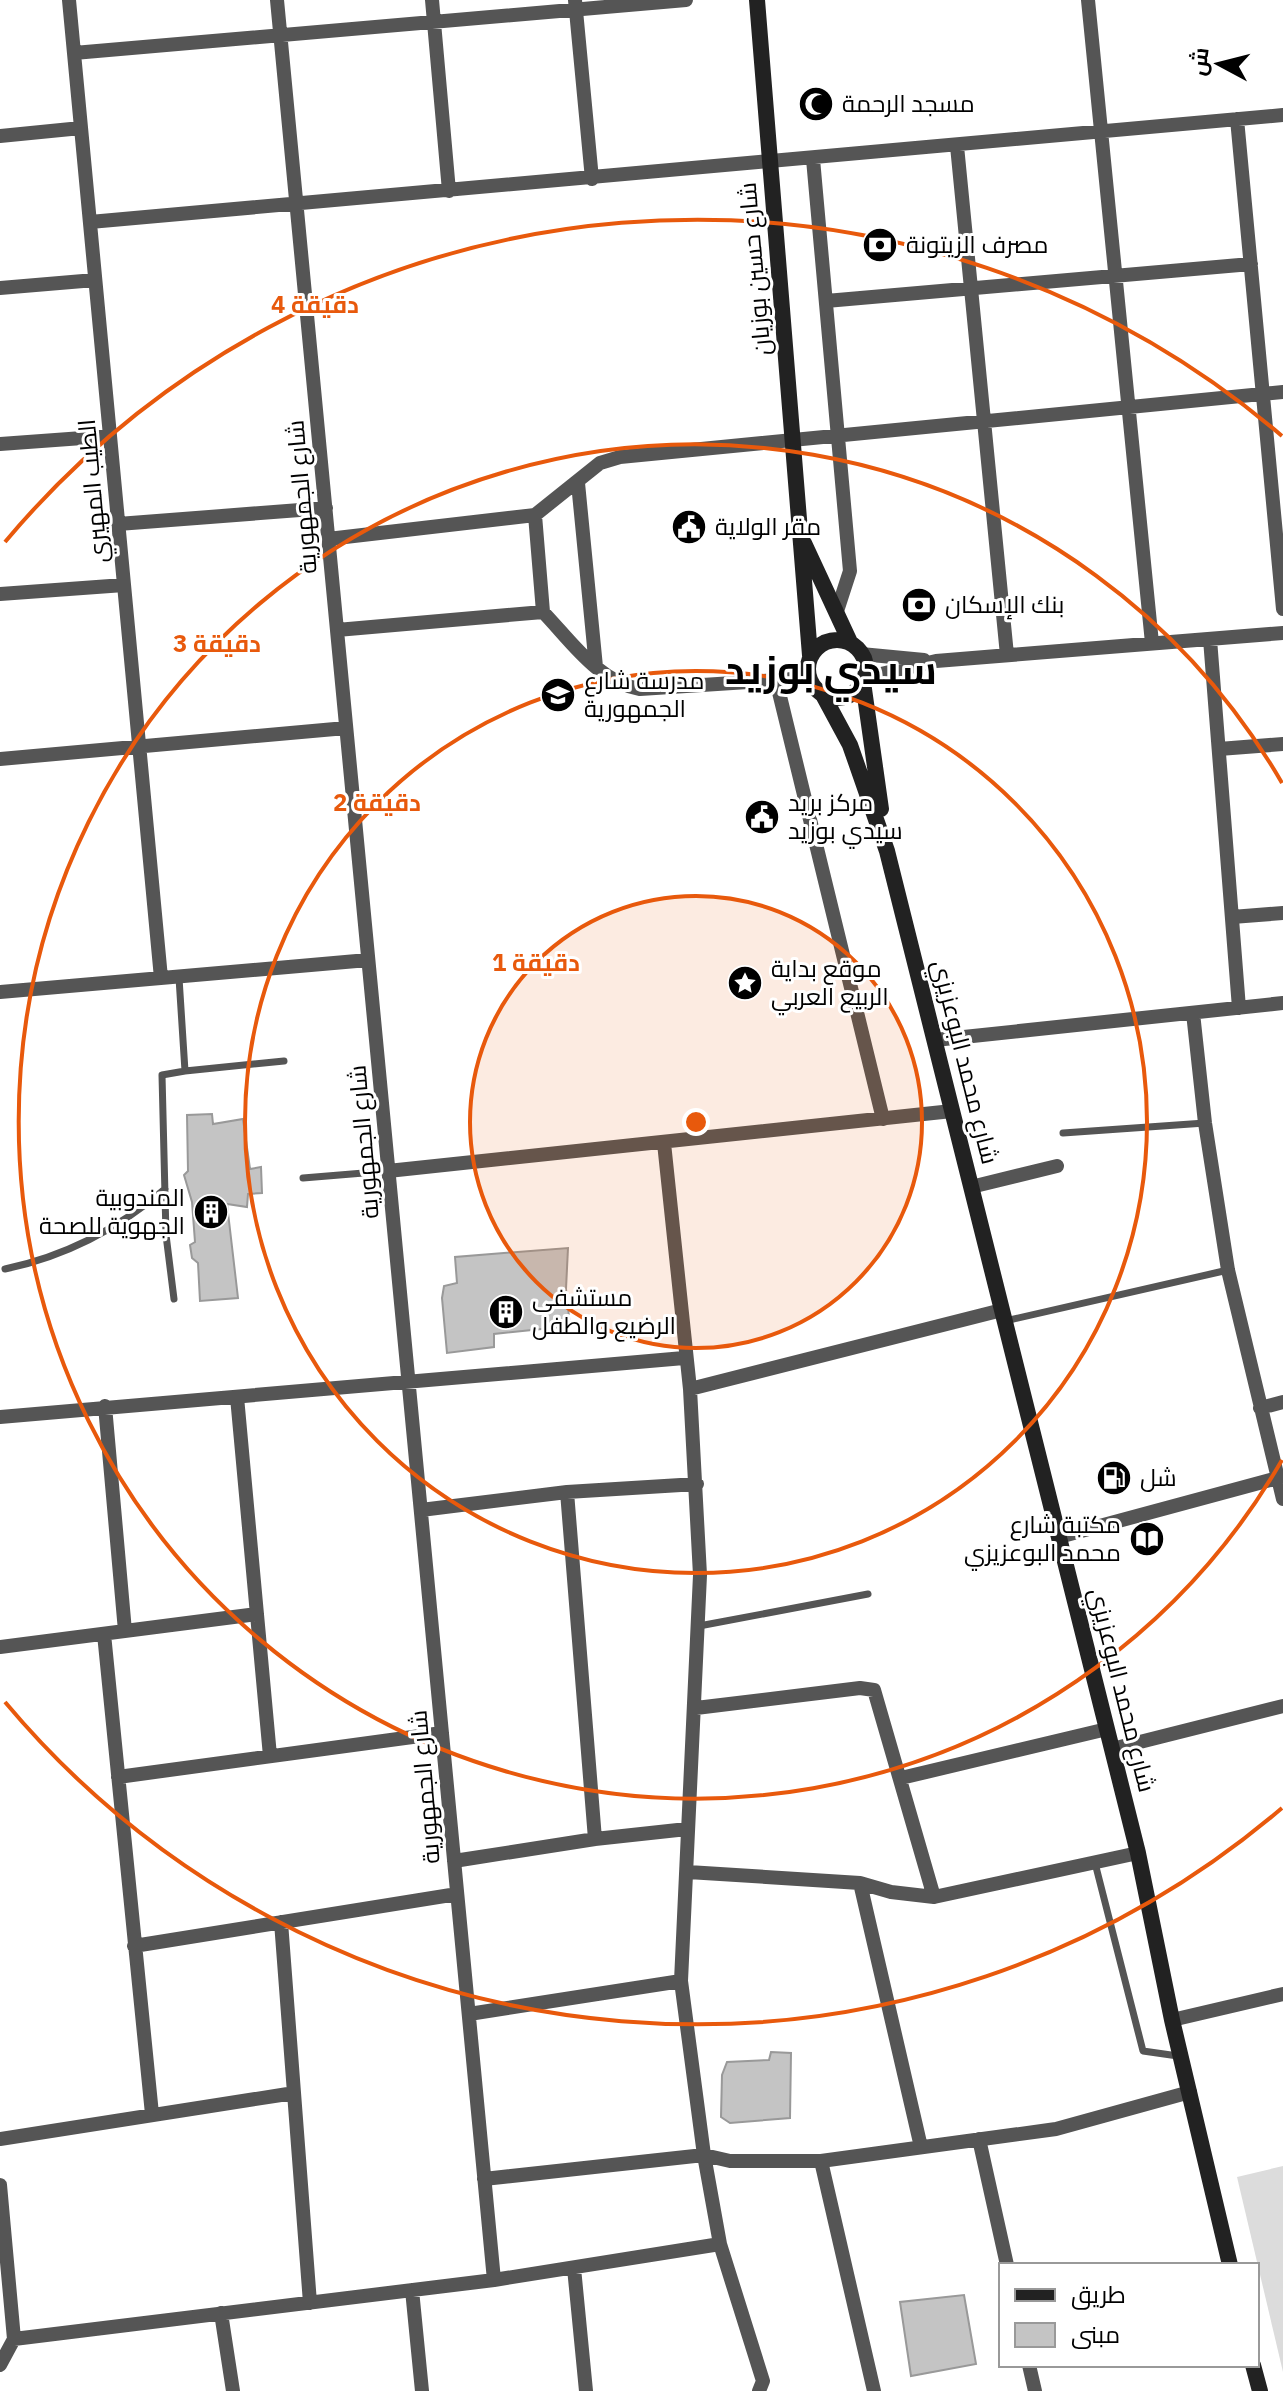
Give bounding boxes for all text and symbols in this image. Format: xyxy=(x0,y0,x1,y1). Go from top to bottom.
north arrow xyxy=(1179,24,1259,104)
text: ش xyxy=(1183,46,1215,77)
mosque icon: مسجد الرحمة xyxy=(797,85,835,123)
place label: مسجد الرحمة xyxy=(842,87,975,119)
street label: شارع حسين بوزيان xyxy=(730,181,779,357)
bank icon: مصرف الزيتونة xyxy=(861,226,899,264)
place label: مصرف الزيتونة xyxy=(906,228,1049,260)
text: 4 دقيقة xyxy=(271,288,359,320)
street label: الطيب المهيري xyxy=(70,418,117,564)
street label: شارع الجمهورية xyxy=(278,419,325,575)
public building icon: مقر الولاية xyxy=(670,508,708,546)
place label: مقر الولاية xyxy=(715,510,821,542)
bank icon: بنك الإسكان xyxy=(900,586,938,624)
place label: بنك الإسكان xyxy=(945,588,1064,620)
text: 3 دقيقة xyxy=(173,627,261,659)
district label: سيدي بوزيد xyxy=(725,643,937,702)
place label: مدرسة شارع الجمهورية xyxy=(584,664,704,724)
school or university icon: مدرسة شارع الجمهورية xyxy=(539,676,577,714)
text: 2 دقيقة xyxy=(333,786,421,818)
place label: مركز بريد سيدي بوزيد xyxy=(788,786,903,849)
public building icon: مركز بريد سيدي بوزيد xyxy=(743,798,781,836)
text: 1 دقيقة xyxy=(492,946,580,978)
place label: موقع بداية الربيع العربي xyxy=(771,952,889,1016)
street label: شارع محمد البوعزيزي xyxy=(922,956,1007,1168)
place icon: موقع بداية الربيع العربي xyxy=(726,964,764,1002)
street label: شارع الجمهورية xyxy=(340,1064,387,1220)
centre of rings xyxy=(682,1108,710,1136)
place label: المندوبية الجهوية للصحة xyxy=(39,1181,185,1241)
building icon: المندوبية الجهوية للصحة xyxy=(192,1193,230,1231)
place label: مستشفى الرضيع والطفل xyxy=(532,1281,676,1342)
building icon: مستشفى الرضيع والطفل xyxy=(487,1293,525,1331)
fuel station icon: شل xyxy=(1095,1459,1133,1497)
place label: شل xyxy=(1140,1461,1177,1493)
place label: مكتبة شارع محمد البوعزيزي xyxy=(964,1508,1121,1571)
library icon: مكتبة شارع محمد البوعزيزي xyxy=(1128,1520,1166,1558)
street label: شارع محمد البوعزيزي xyxy=(1079,1584,1164,1796)
street label: شارع الجمهورية xyxy=(401,1709,448,1865)
legend xyxy=(999,2263,1259,2367)
text: طريق xyxy=(1071,2278,1126,2310)
text: مبنى xyxy=(1071,2318,1120,2350)

